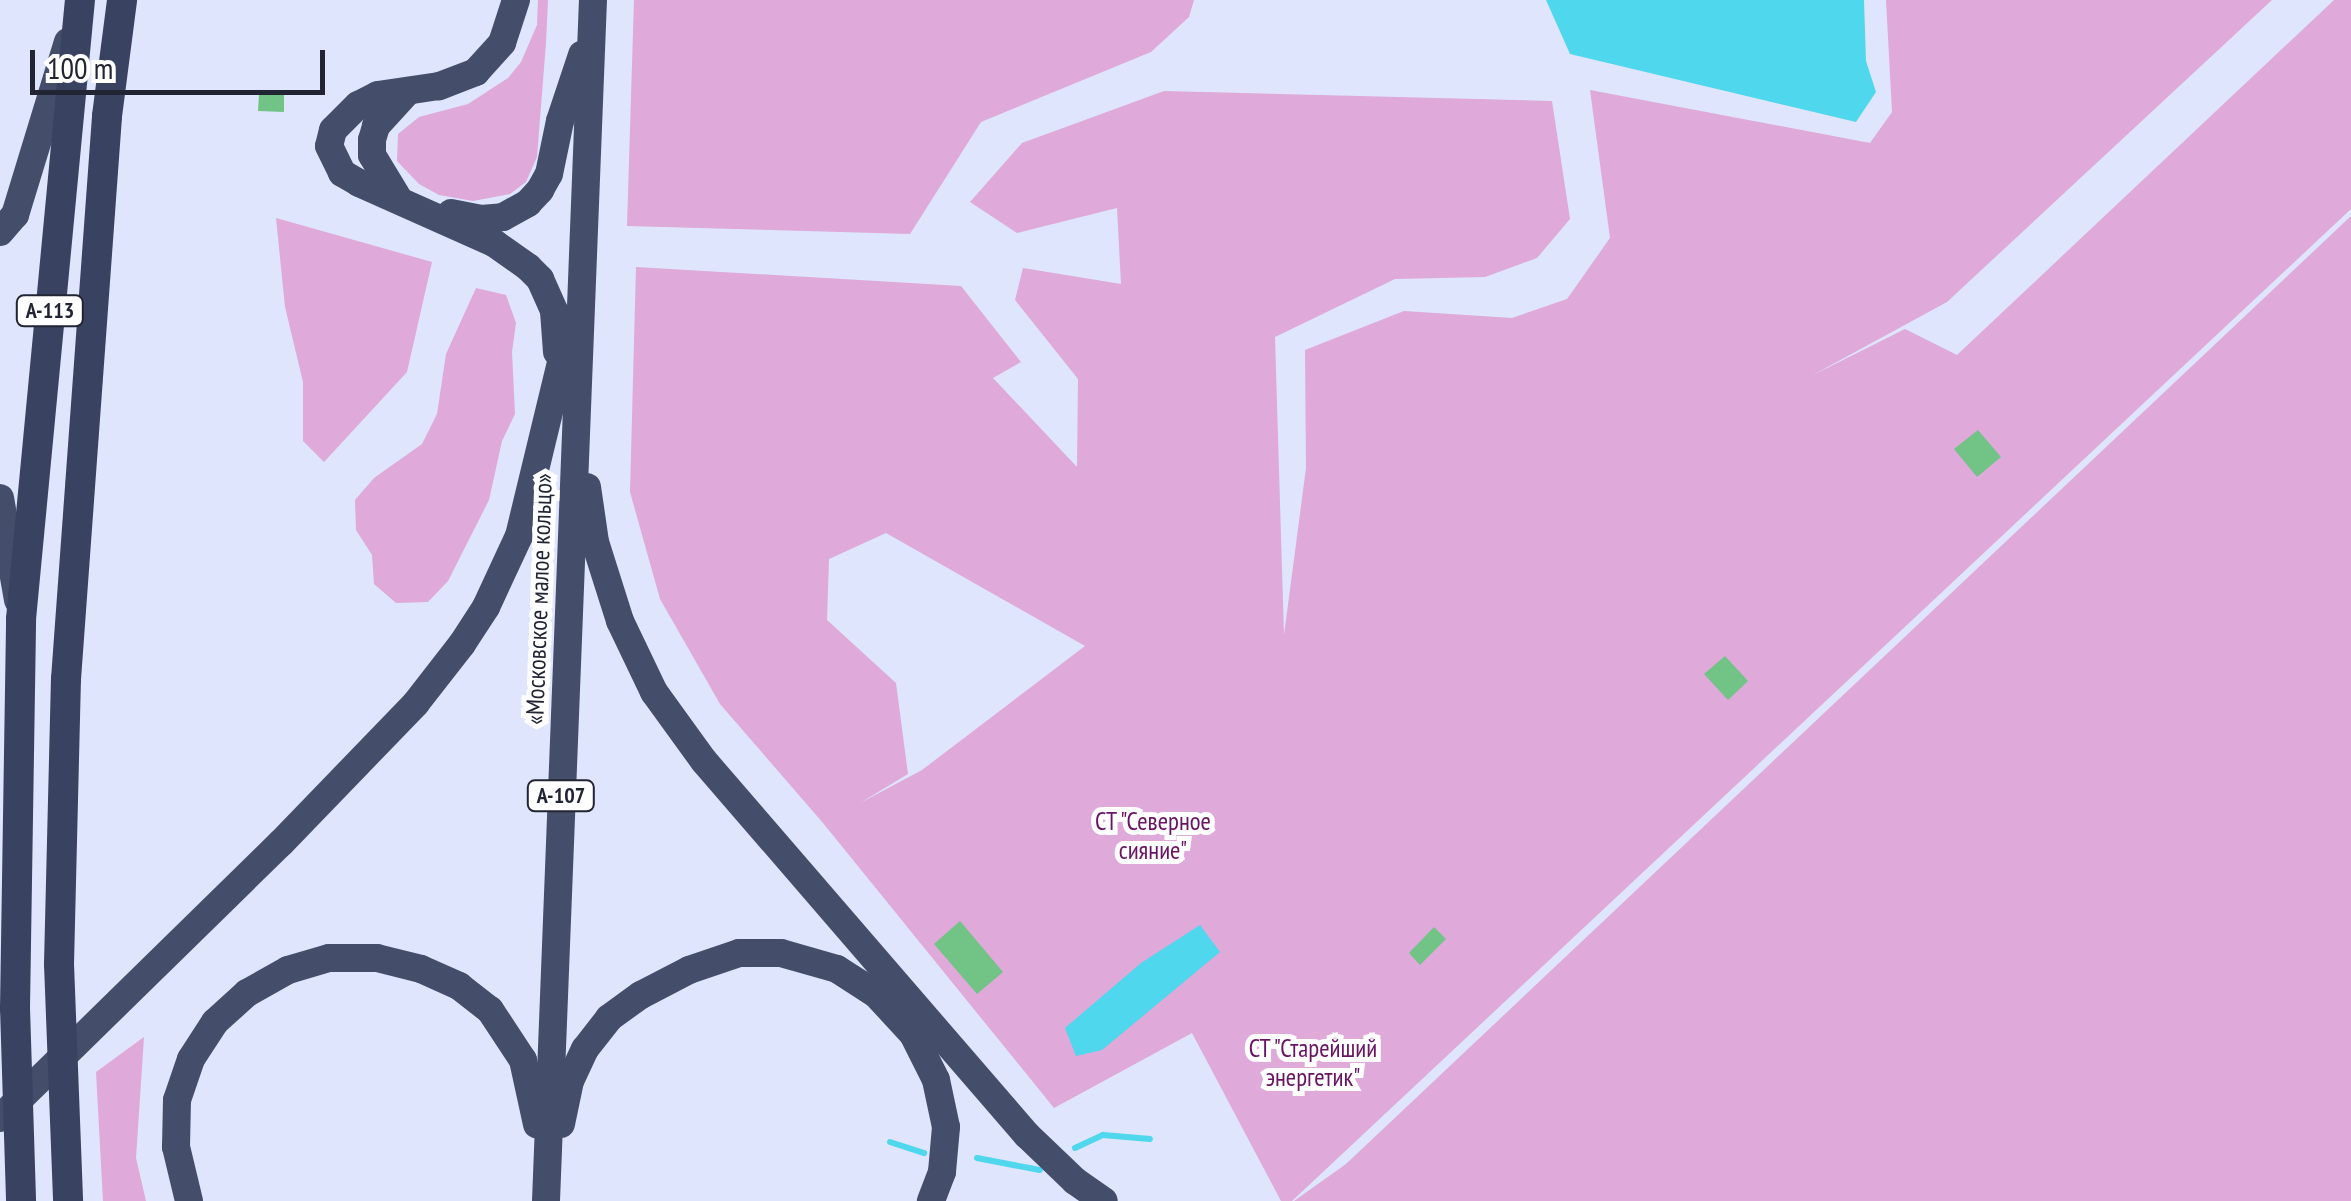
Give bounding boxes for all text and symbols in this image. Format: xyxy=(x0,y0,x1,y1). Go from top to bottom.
scale bar xyxy=(35,30,330,92)
text: 100 m xyxy=(47,48,113,87)
road number: А-113 xyxy=(15,294,85,328)
street label: «Московское малое кольцо» xyxy=(520,473,558,725)
road number: А-107 xyxy=(526,779,596,813)
park label: СТ "Северное сияние" xyxy=(1094,807,1212,866)
park label: СТ "Старейший энергетик" xyxy=(1248,1034,1378,1093)

